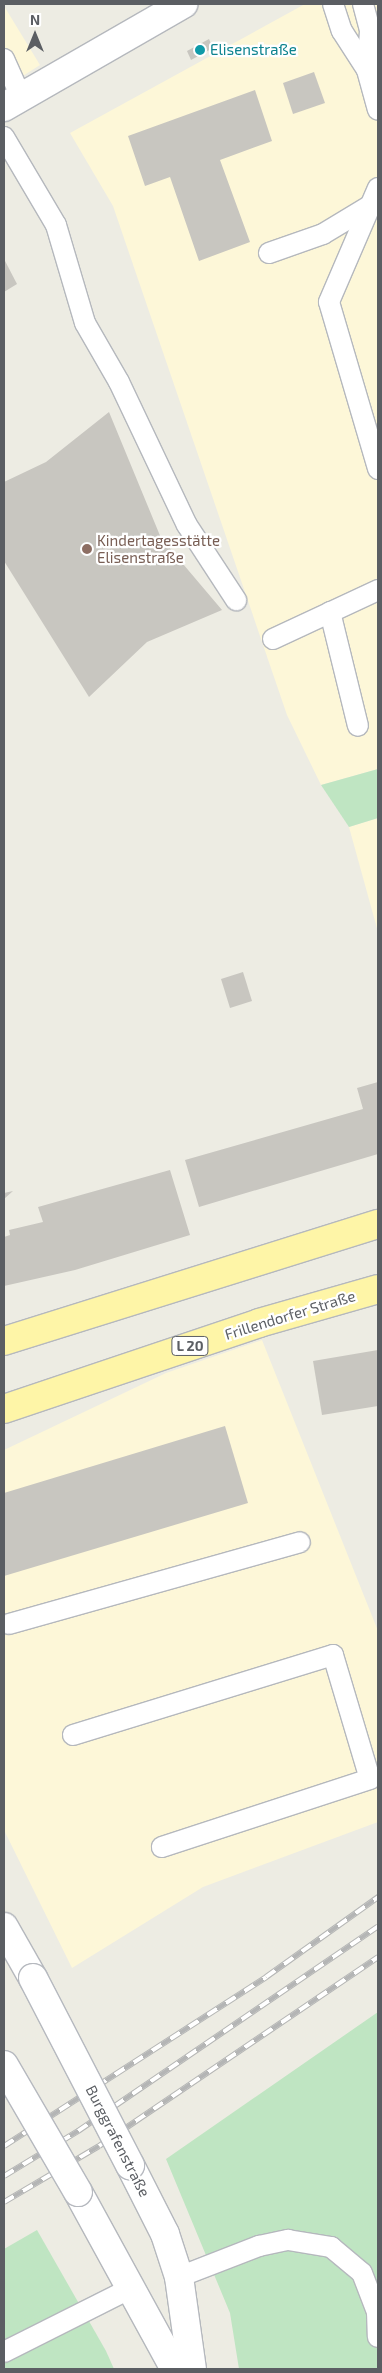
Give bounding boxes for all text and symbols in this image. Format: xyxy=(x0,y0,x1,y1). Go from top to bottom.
north arrow xyxy=(10,10,60,60)
text: N xyxy=(30,11,40,28)
place label: Elisenstraße xyxy=(210,41,297,59)
marker: Elisenstraße xyxy=(194,44,206,56)
place label: Kindertagesstätte Elisenstraße xyxy=(97,531,220,566)
marker: Kindertagesstätte Elisenstraße xyxy=(81,543,93,555)
street label: Frillendorfer Straße xyxy=(222,1287,358,1343)
road number: L 20 xyxy=(171,1334,209,1358)
street label: Burggrafenstraße xyxy=(82,2082,154,2200)

